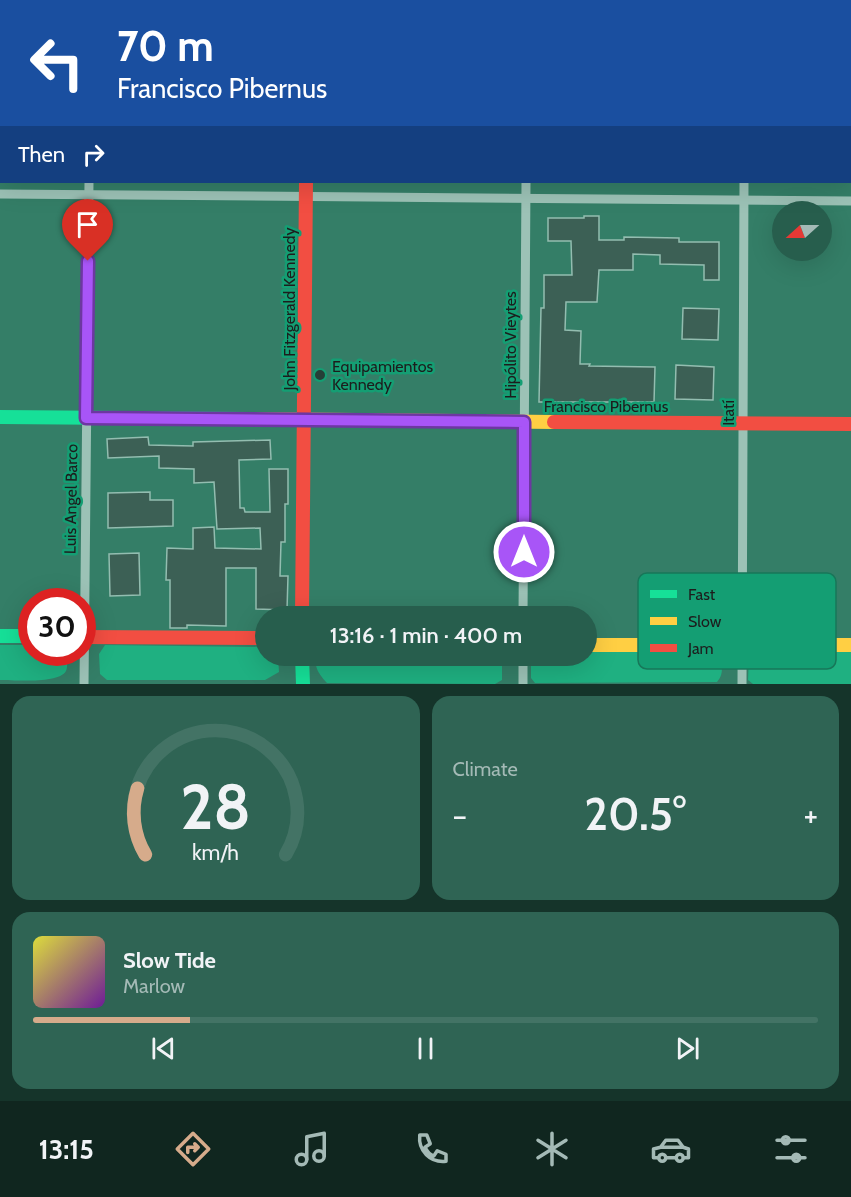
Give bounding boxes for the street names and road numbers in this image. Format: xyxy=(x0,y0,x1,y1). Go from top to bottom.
street label: John Fitzgerald Kennedy xyxy=(280,227,299,392)
street label: Hipólito Vieytes xyxy=(501,291,520,399)
street label: Francisco Pibernus xyxy=(544,397,669,416)
street label: Itatí xyxy=(719,400,738,426)
street label: Luis Angel Barco xyxy=(61,444,81,554)

